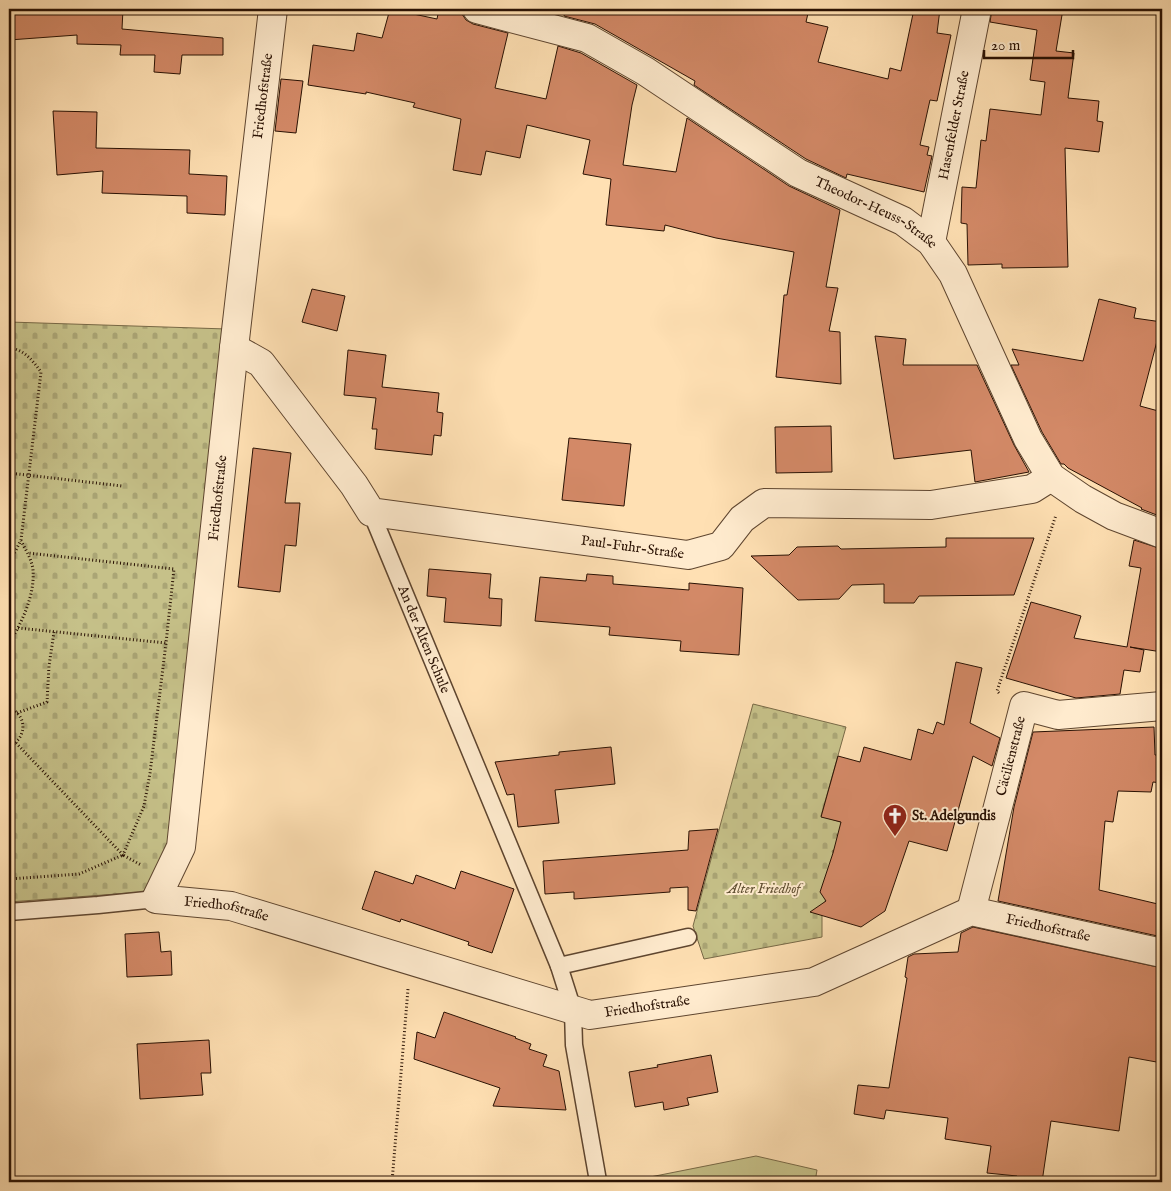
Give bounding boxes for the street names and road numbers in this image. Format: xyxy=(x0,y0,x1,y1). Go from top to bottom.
street label: Friedhofstraße xyxy=(249,52,277,140)
street label: Hasenfelder Straße xyxy=(934,68,974,182)
street label: Theodor-Heuss-Straße xyxy=(812,173,942,252)
street label: Friedhofstraße xyxy=(205,454,232,542)
street label: Paul-Fuhr-Straße xyxy=(580,532,686,563)
street label: An der Alten Schule xyxy=(393,582,454,697)
street label: Cäcilienstraße xyxy=(992,714,1030,798)
street label: Friedhofstraße xyxy=(183,893,271,926)
street label: Friedhofstraße xyxy=(1004,910,1093,946)
street label: Friedhofstraße xyxy=(603,991,692,1022)

